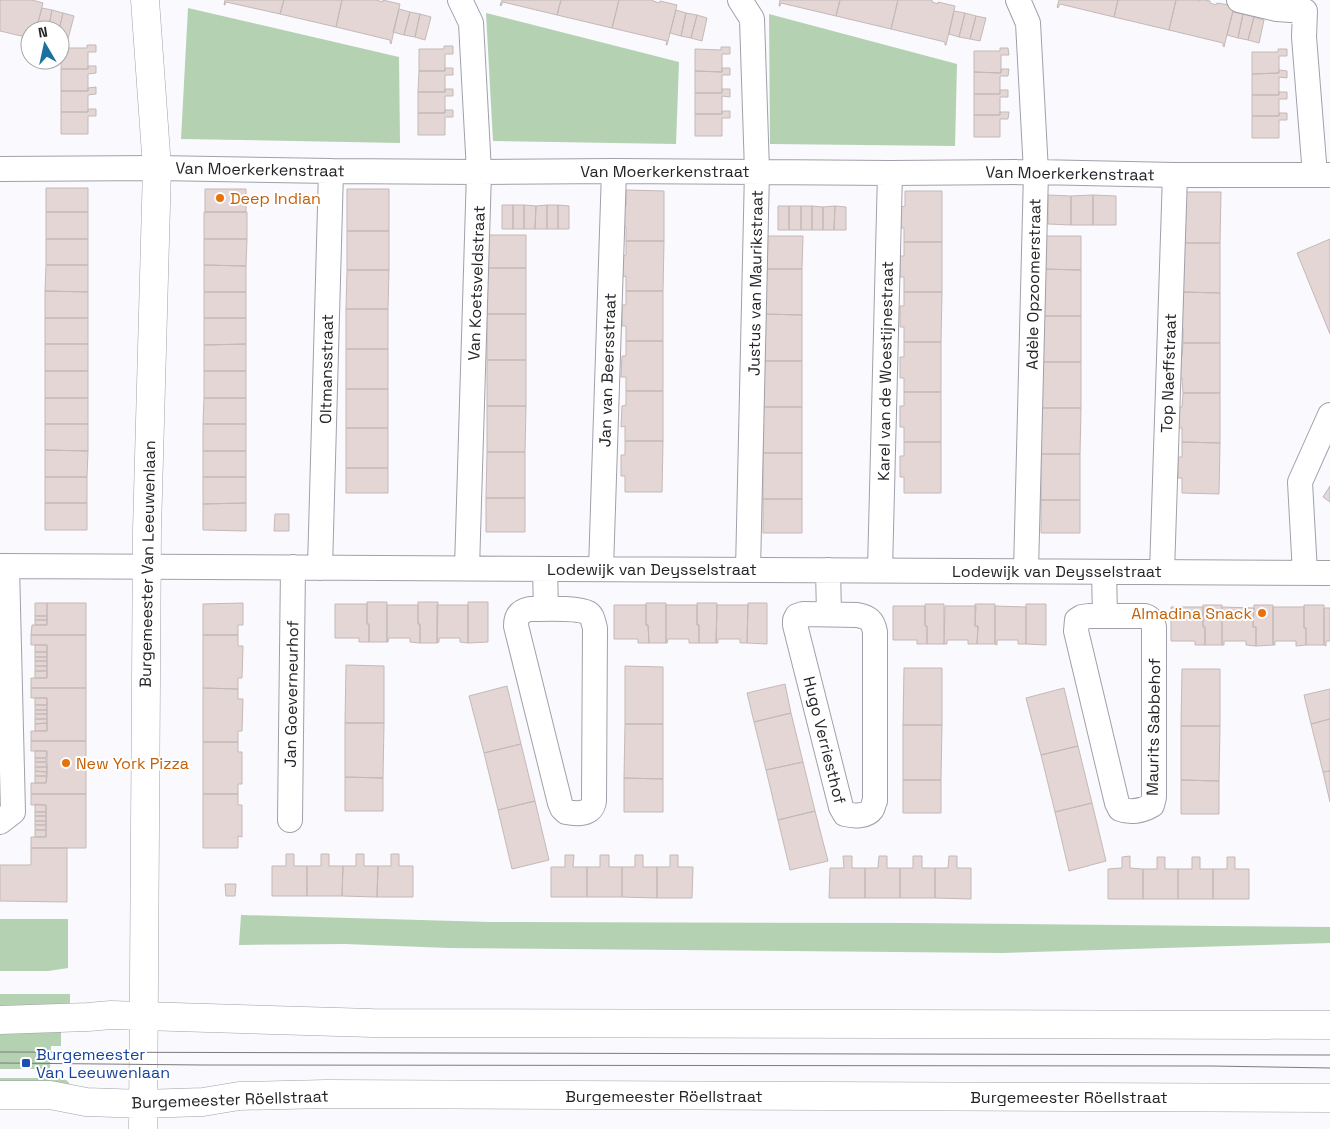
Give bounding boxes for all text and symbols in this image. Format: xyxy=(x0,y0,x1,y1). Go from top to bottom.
north arrow xyxy=(20,20,70,70)
text: N xyxy=(37,23,49,42)
street label: Van Moerkerkenstraat xyxy=(175,158,345,181)
street label: Van Moerkerkenstraat xyxy=(580,161,750,182)
street label: Van Moerkerkenstraat xyxy=(985,162,1155,185)
place label: Deep Indian xyxy=(230,188,321,209)
street label: Justus van Maurikstraat xyxy=(743,190,768,376)
marker: Deep Indian xyxy=(214,192,226,204)
street label: Adèle Opzoomerstraat xyxy=(1022,198,1045,370)
street label: Van Koetsveldstraat xyxy=(463,205,490,361)
street label: Karel van de Woestijnestraat xyxy=(873,261,898,481)
street label: Jan van Beersstraat xyxy=(594,293,621,447)
street label: Top Naeffstraat xyxy=(1156,313,1181,433)
street label: Oltmansstraat xyxy=(315,314,338,424)
street label: Burgemeester Van Leeuwenlaan xyxy=(135,440,160,688)
street label: Lodewijk van Deysselstraat xyxy=(547,559,757,580)
street label: Lodewijk van Deysselstraat xyxy=(952,561,1162,582)
place label: Almadina Snack xyxy=(1131,603,1252,624)
marker: Almadina Snack xyxy=(1256,607,1268,619)
street label: Jan Goeverneurhof xyxy=(280,620,303,768)
street label: Maurits Sabbehof xyxy=(1142,658,1165,796)
street label: Hugo Verriesthof xyxy=(799,674,851,806)
place label: New York Pizza xyxy=(76,753,189,774)
marker: New York Pizza xyxy=(60,757,72,769)
place label: Burgemeester Van Leeuwenlaan xyxy=(36,1044,170,1083)
marker: Burgemeester Van Leeuwenlaan xyxy=(20,1057,32,1069)
street label: Burgemeester Röellstraat xyxy=(131,1086,329,1113)
street label: Burgemeester Röellstraat xyxy=(565,1086,763,1107)
street label: Burgemeester Röellstraat xyxy=(970,1087,1168,1108)

